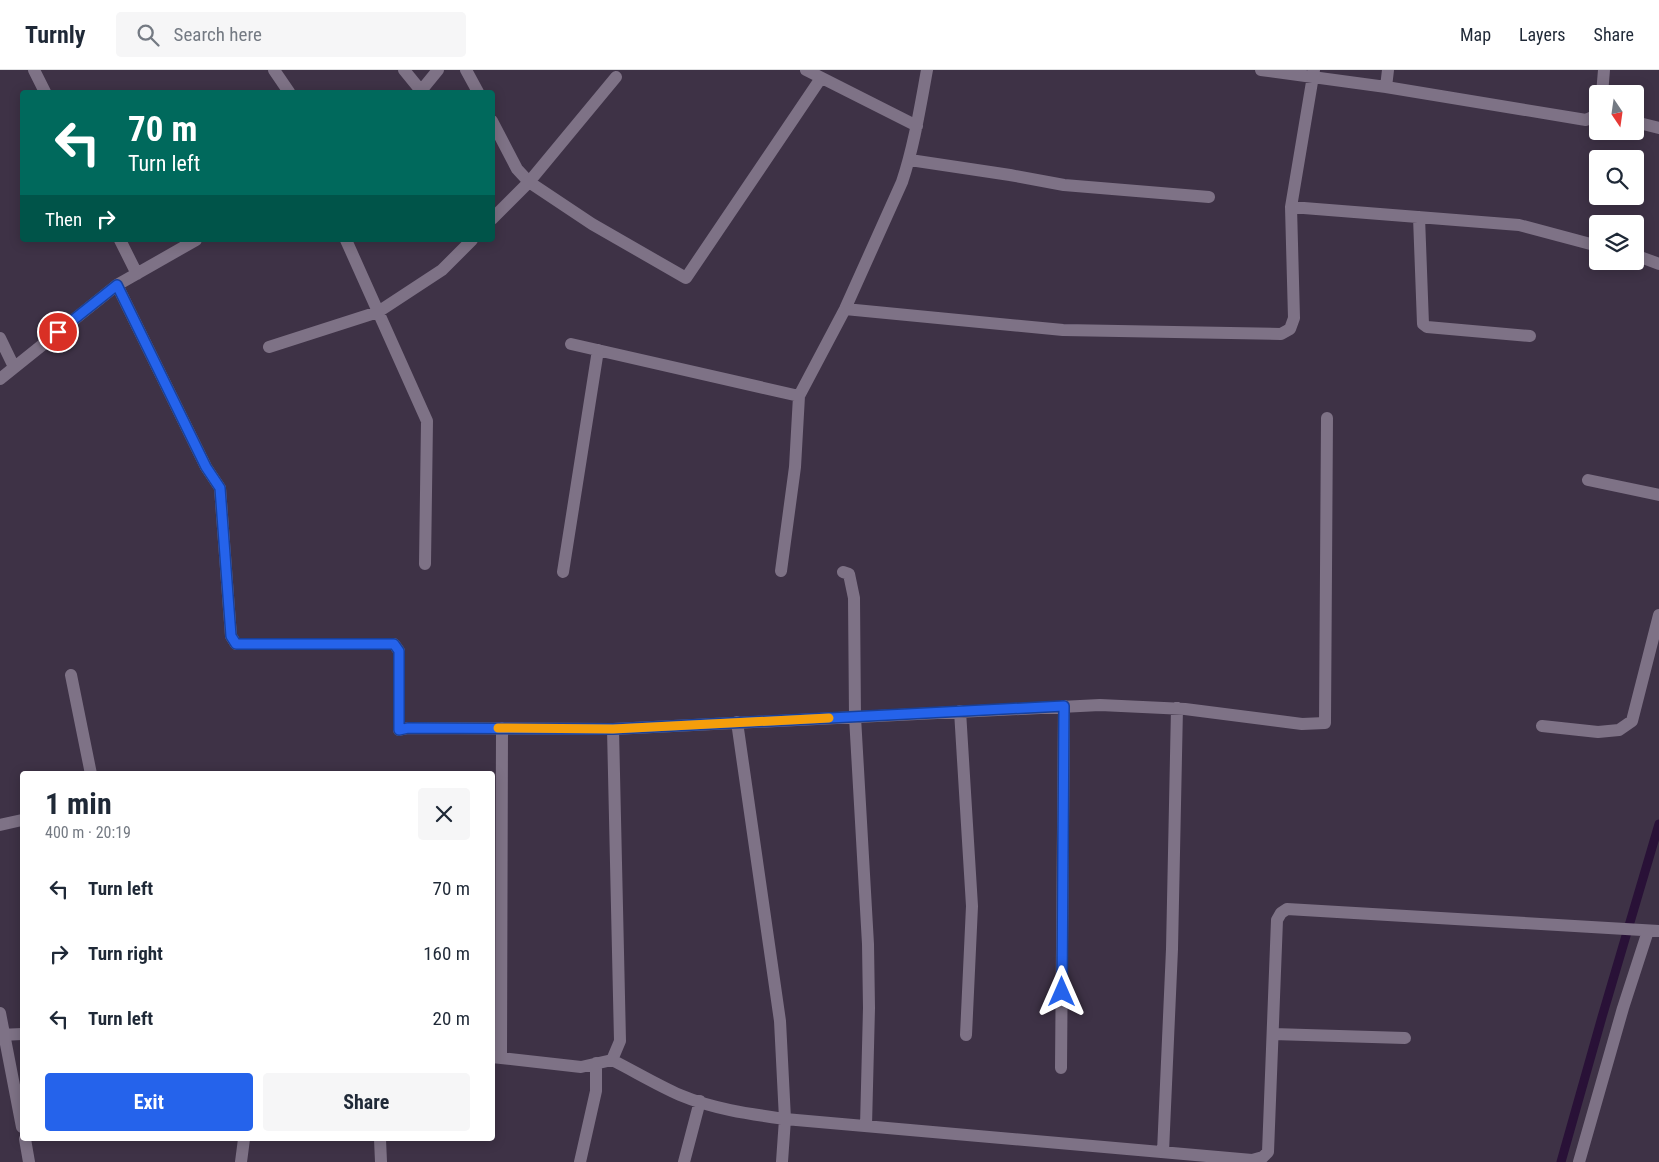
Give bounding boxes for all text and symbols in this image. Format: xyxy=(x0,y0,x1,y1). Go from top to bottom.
search box xyxy=(116,12,466,57)
text: Turnly xyxy=(25,21,86,49)
icon: search xyxy=(134,21,162,49)
text: Search here xyxy=(174,23,262,46)
text: Map xyxy=(1460,24,1491,45)
text: Layers xyxy=(1519,24,1566,45)
text: Share xyxy=(1594,24,1634,45)
north arrow xyxy=(1589,85,1644,140)
map controls xyxy=(1589,85,1644,270)
text: 70 m xyxy=(128,109,197,150)
icon: left xyxy=(45,110,110,175)
button: search xyxy=(1589,150,1644,205)
text: Turn left xyxy=(128,151,200,176)
icon: right xyxy=(92,205,120,233)
text: Then xyxy=(45,208,82,231)
button: layers xyxy=(1589,215,1644,270)
pin xyxy=(37,311,79,353)
icon: arrive xyxy=(44,318,72,346)
text: 1 min xyxy=(45,786,112,821)
button: close xyxy=(418,788,470,840)
text: 400 m · 20:19 xyxy=(45,823,131,842)
icon: left xyxy=(45,875,73,903)
text: Turn left xyxy=(88,877,153,900)
text: 70 m xyxy=(433,877,470,900)
icon: right xyxy=(45,940,73,968)
text: Turn right xyxy=(88,942,163,965)
text: 160 m xyxy=(423,942,470,965)
position arrow xyxy=(1035,965,1087,1017)
icon: left xyxy=(45,1005,73,1033)
text: Turn left xyxy=(88,1007,153,1030)
text: 20 m xyxy=(433,1007,470,1030)
button: Exit xyxy=(45,1073,253,1131)
button: Share xyxy=(263,1073,470,1131)

